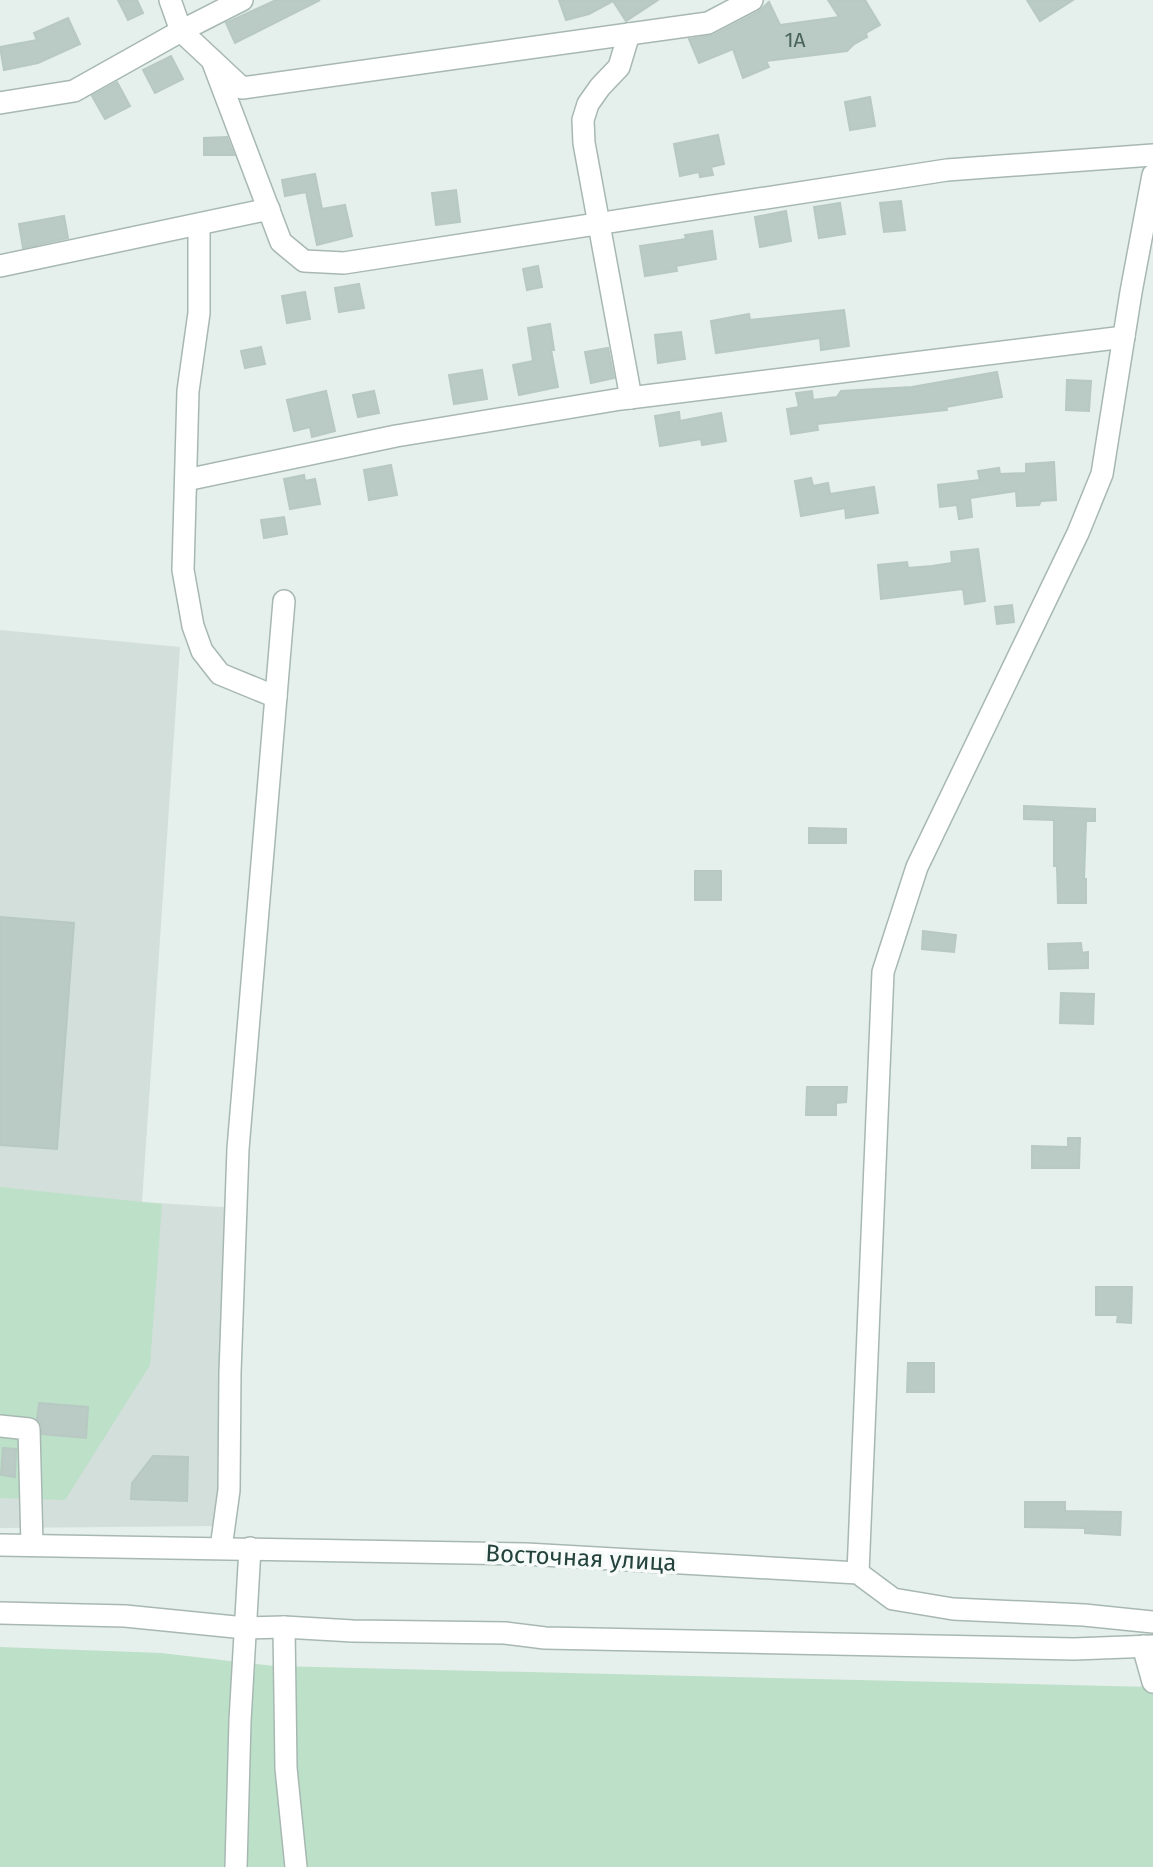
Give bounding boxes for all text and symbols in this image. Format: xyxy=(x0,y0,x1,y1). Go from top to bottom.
house number: 1А xyxy=(784,27,806,53)
street label: Восточная улица xyxy=(485,1539,677,1577)

